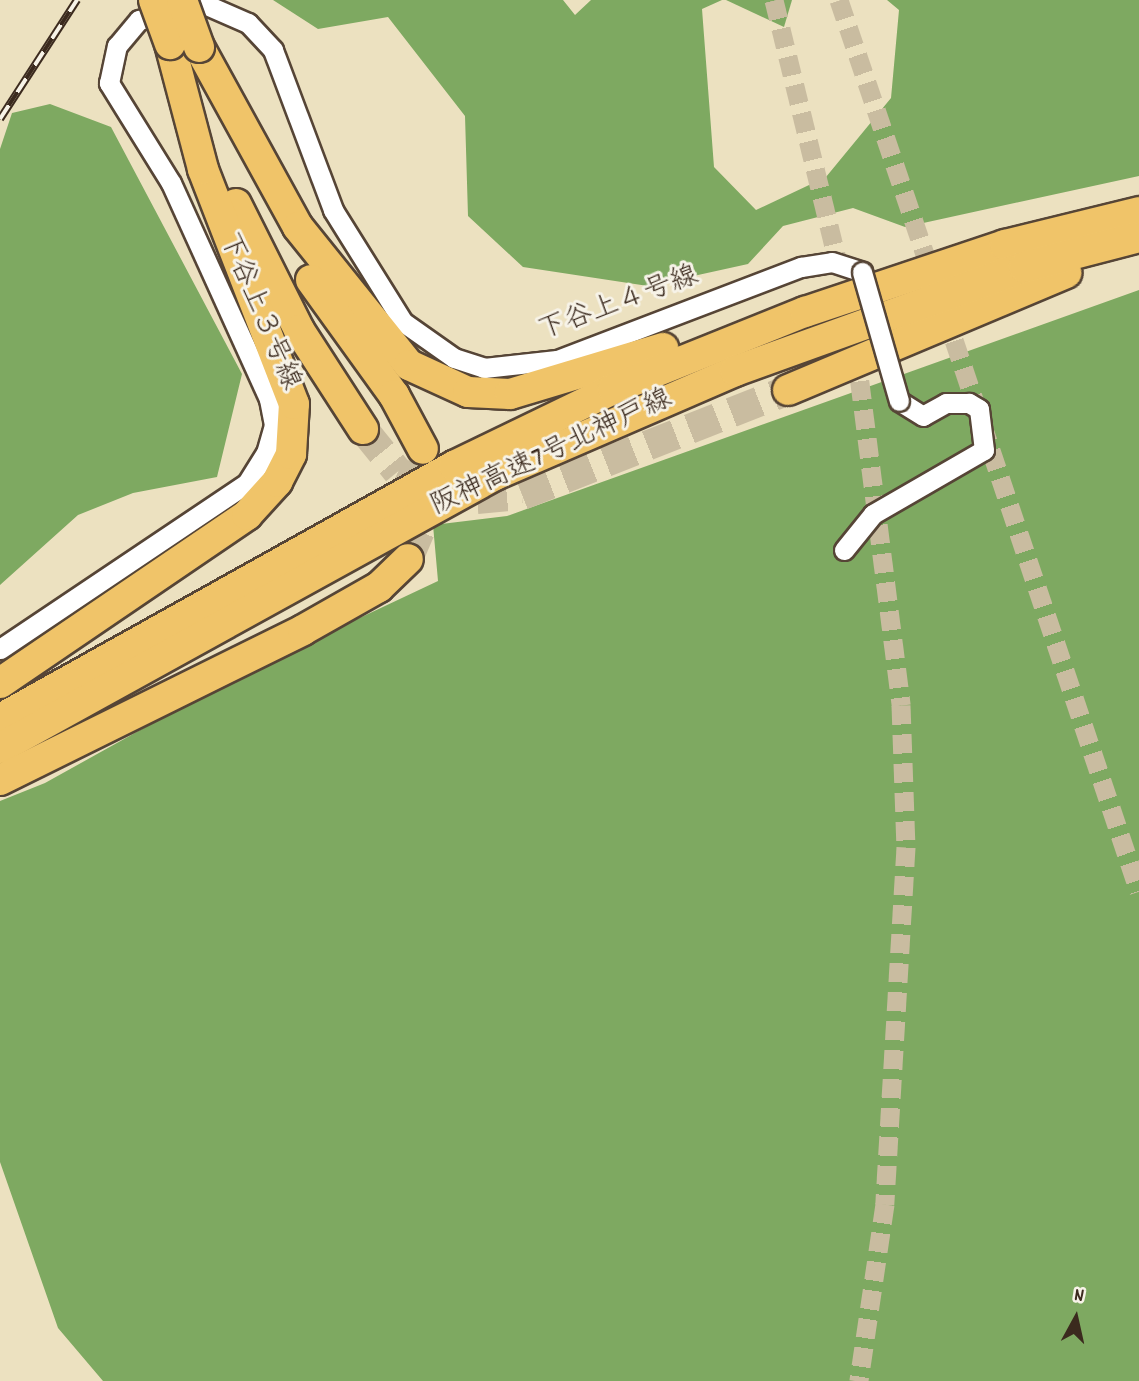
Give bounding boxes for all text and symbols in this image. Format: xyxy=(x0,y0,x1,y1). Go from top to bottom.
street label: 下谷上３号線 xyxy=(210,228,306,396)
street label: 下谷上４号線 xyxy=(534,260,704,350)
street label: 阪神高速7号北神戸線 xyxy=(426,383,678,525)
north arrow xyxy=(1041,1283,1111,1353)
text: N xyxy=(1072,1283,1086,1311)

